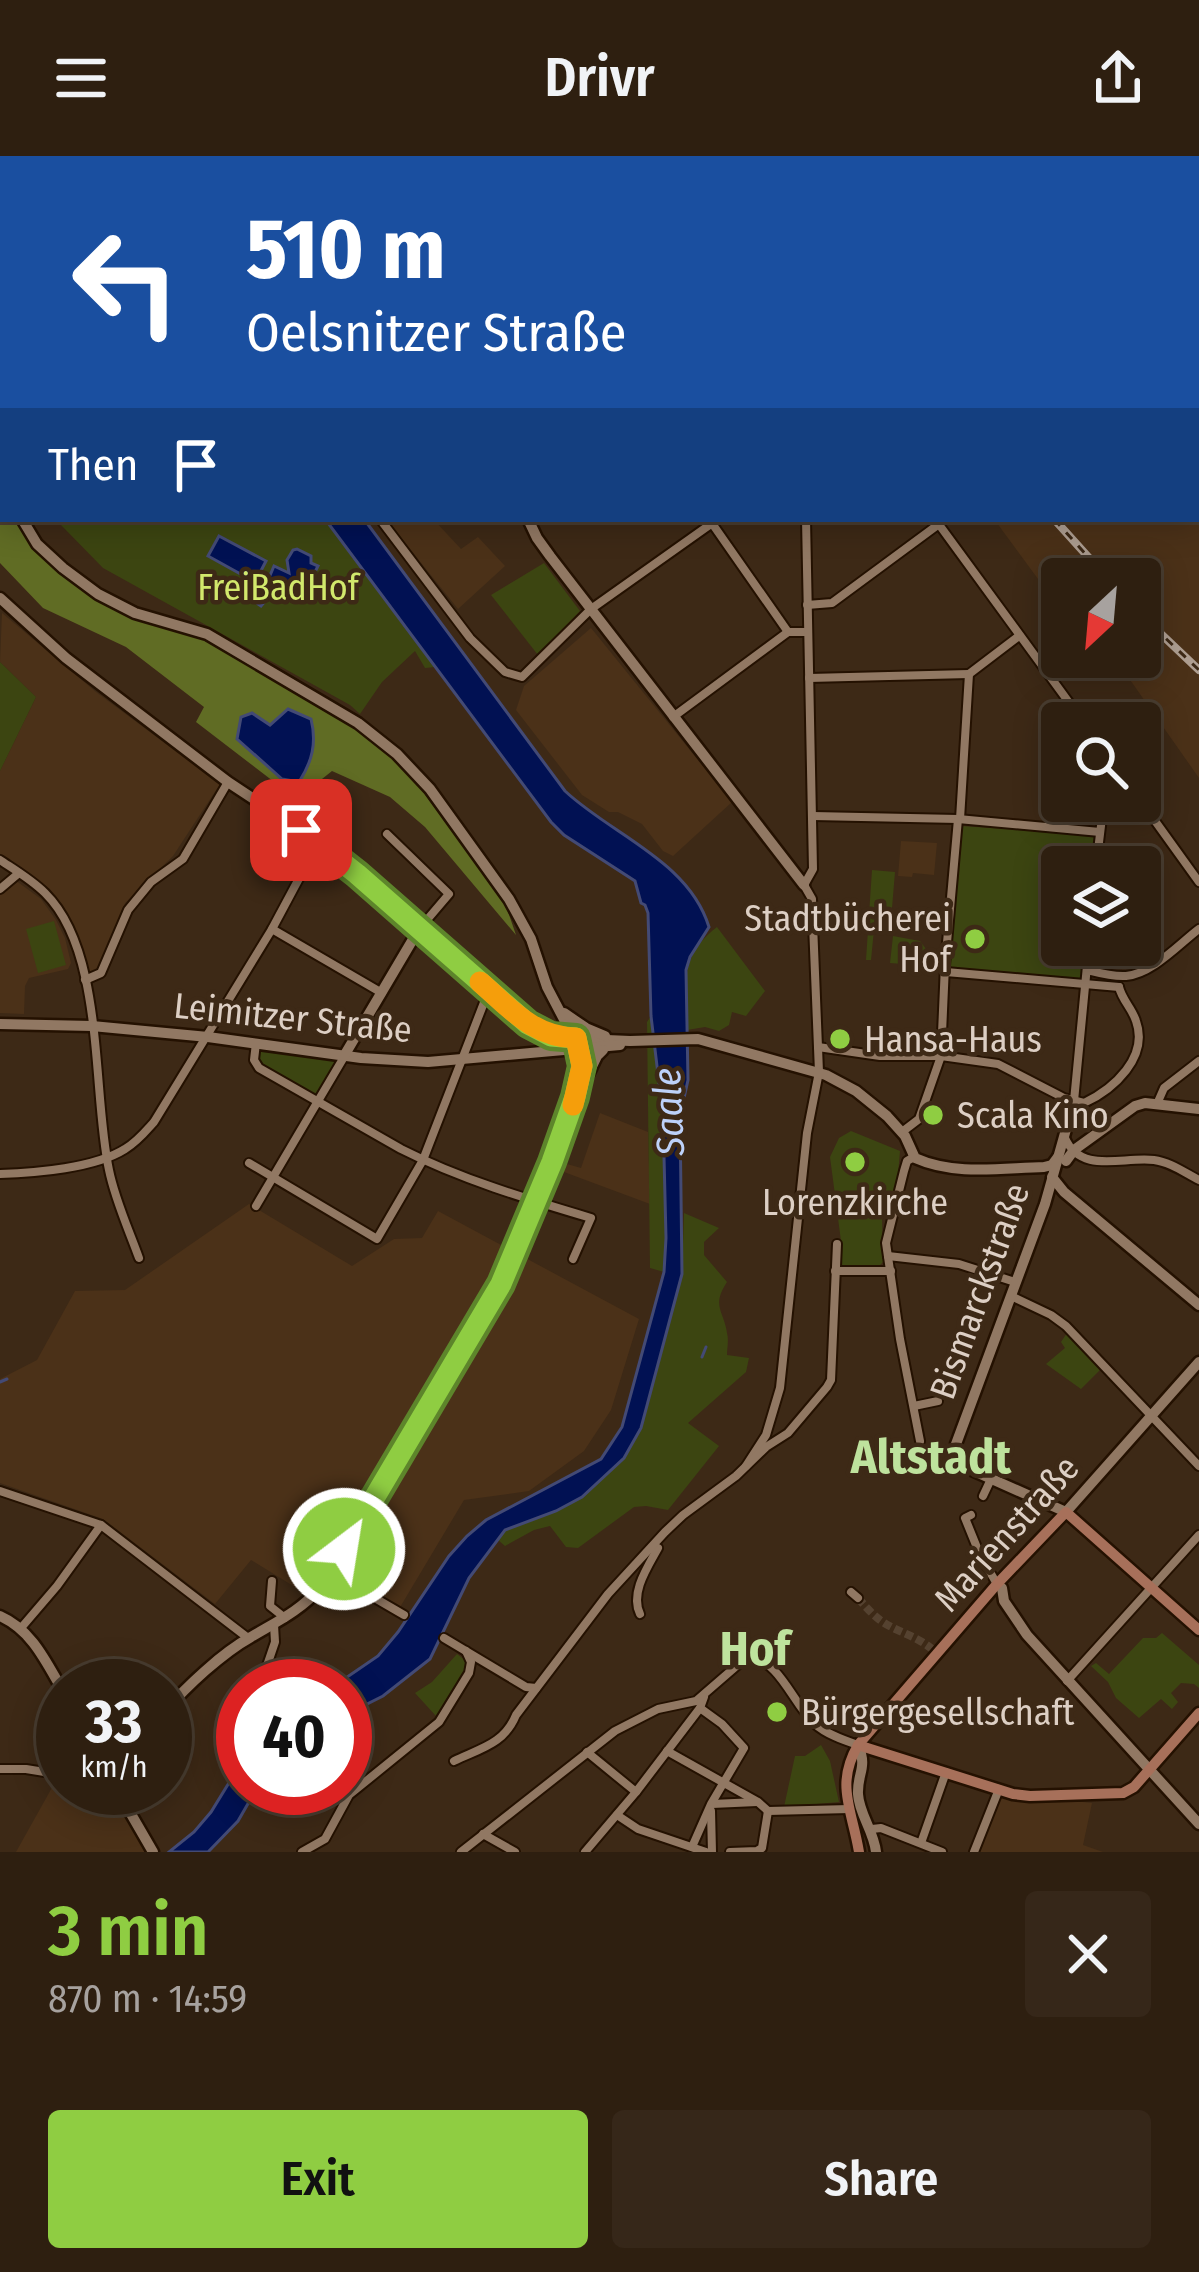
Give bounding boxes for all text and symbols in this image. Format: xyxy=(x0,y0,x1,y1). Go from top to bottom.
icon: menu xyxy=(48,45,114,111)
icon: share xyxy=(1085,45,1151,111)
text: Drivr xyxy=(544,46,655,110)
text: 510 m xyxy=(246,199,446,300)
icon: left xyxy=(48,204,204,360)
text: Oelsnitzer Straße xyxy=(246,301,626,365)
icon: arrive xyxy=(163,432,229,498)
text: Then xyxy=(48,438,139,492)
north arrow xyxy=(1041,558,1161,678)
map controls xyxy=(1041,558,1161,966)
park label: FreiBadHof xyxy=(197,566,362,610)
button: search xyxy=(1041,702,1161,822)
pin xyxy=(250,779,352,881)
icon: arrive xyxy=(268,797,334,863)
button: layers xyxy=(1041,846,1161,966)
place label: Stadtbücherei Hof xyxy=(744,897,954,982)
marker: Stadtbücherei Hof xyxy=(962,926,988,952)
street label: Leimitzer Straße xyxy=(172,984,414,1052)
place label: Hansa-Haus xyxy=(864,1018,1042,1062)
marker: Hansa-Haus xyxy=(827,1026,853,1052)
water label: Saale xyxy=(644,1067,694,1158)
place label: Scala Kino xyxy=(957,1094,1109,1138)
marker: Scala Kino xyxy=(920,1102,946,1128)
marker: Lorenzkirche xyxy=(842,1149,868,1175)
street label: Bismarckstraße xyxy=(921,1177,1039,1405)
place label: Lorenzkirche xyxy=(762,1181,948,1225)
district label: Altstadt xyxy=(850,1428,1012,1486)
street label: Marienstraße xyxy=(925,1447,1088,1621)
position arrow xyxy=(281,1486,407,1612)
district label: Hof xyxy=(720,1620,794,1678)
speed limit sign: 40 xyxy=(216,1659,372,1815)
text: 33 xyxy=(86,1686,142,1758)
place label: Bürgergesellschaft xyxy=(801,1691,1074,1735)
marker: Bürgergesellschaft xyxy=(764,1699,790,1725)
text: km/h xyxy=(81,1749,147,1785)
text: 3 min xyxy=(48,1888,209,1974)
button: close xyxy=(1025,1891,1151,2017)
text: 870 m · 14:59 xyxy=(48,1976,247,2022)
button: Exit xyxy=(48,2110,588,2248)
button: Share xyxy=(612,2110,1151,2248)

